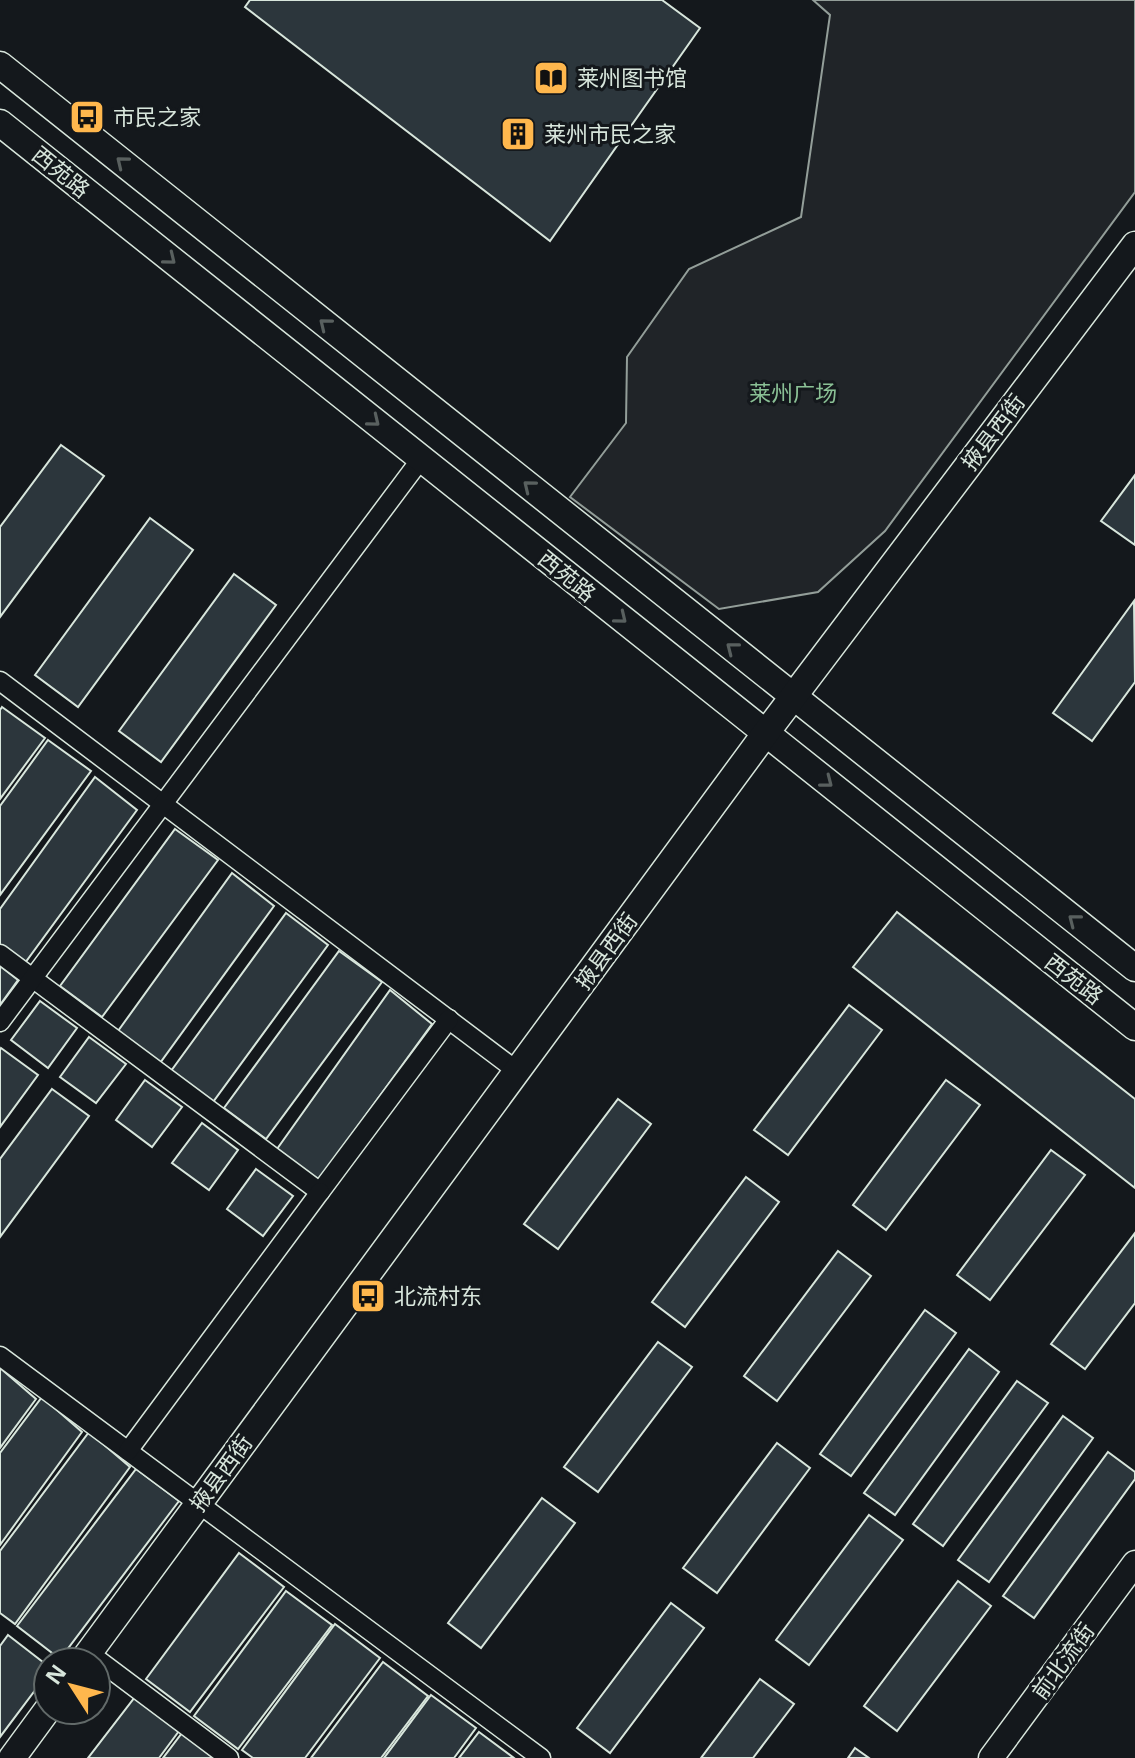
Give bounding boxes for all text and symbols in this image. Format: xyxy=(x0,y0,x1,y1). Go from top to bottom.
library icon: 莱州图书馆 xyxy=(532,59,570,97)
place label: 莱州图书馆 xyxy=(577,62,687,92)
bus stop icon: 市民之家 xyxy=(68,98,106,136)
place label: 市民之家 xyxy=(113,101,201,131)
building icon: 莱州市民之家 xyxy=(499,115,537,153)
place label: 莱州市民之家 xyxy=(544,118,676,148)
street label: 西苑路 xyxy=(27,139,97,204)
one-way arrow xyxy=(117,157,131,172)
one-way arrow xyxy=(161,250,176,264)
one-way arrow xyxy=(320,319,334,334)
park label: 莱州广场 xyxy=(749,377,837,407)
street label: 掖县西街 xyxy=(954,387,1031,476)
one-way arrow xyxy=(365,412,380,426)
one-way arrow xyxy=(523,482,538,496)
street label: 西苑路 xyxy=(533,543,603,608)
one-way arrow xyxy=(612,609,627,623)
one-way arrow xyxy=(726,644,741,658)
one-way arrow xyxy=(817,772,832,787)
street label: 掖县西街 xyxy=(567,906,643,995)
one-way arrow xyxy=(1069,915,1083,930)
street label: 西苑路 xyxy=(1039,946,1110,1010)
bus stop icon: 北流村东 xyxy=(349,1277,387,1315)
place label: 北流村东 xyxy=(394,1280,482,1310)
street label: 掖县西街 xyxy=(182,1428,258,1517)
street label: 前北流街 xyxy=(1024,1616,1100,1705)
north arrow xyxy=(32,1646,112,1726)
text: N xyxy=(38,1658,72,1690)

